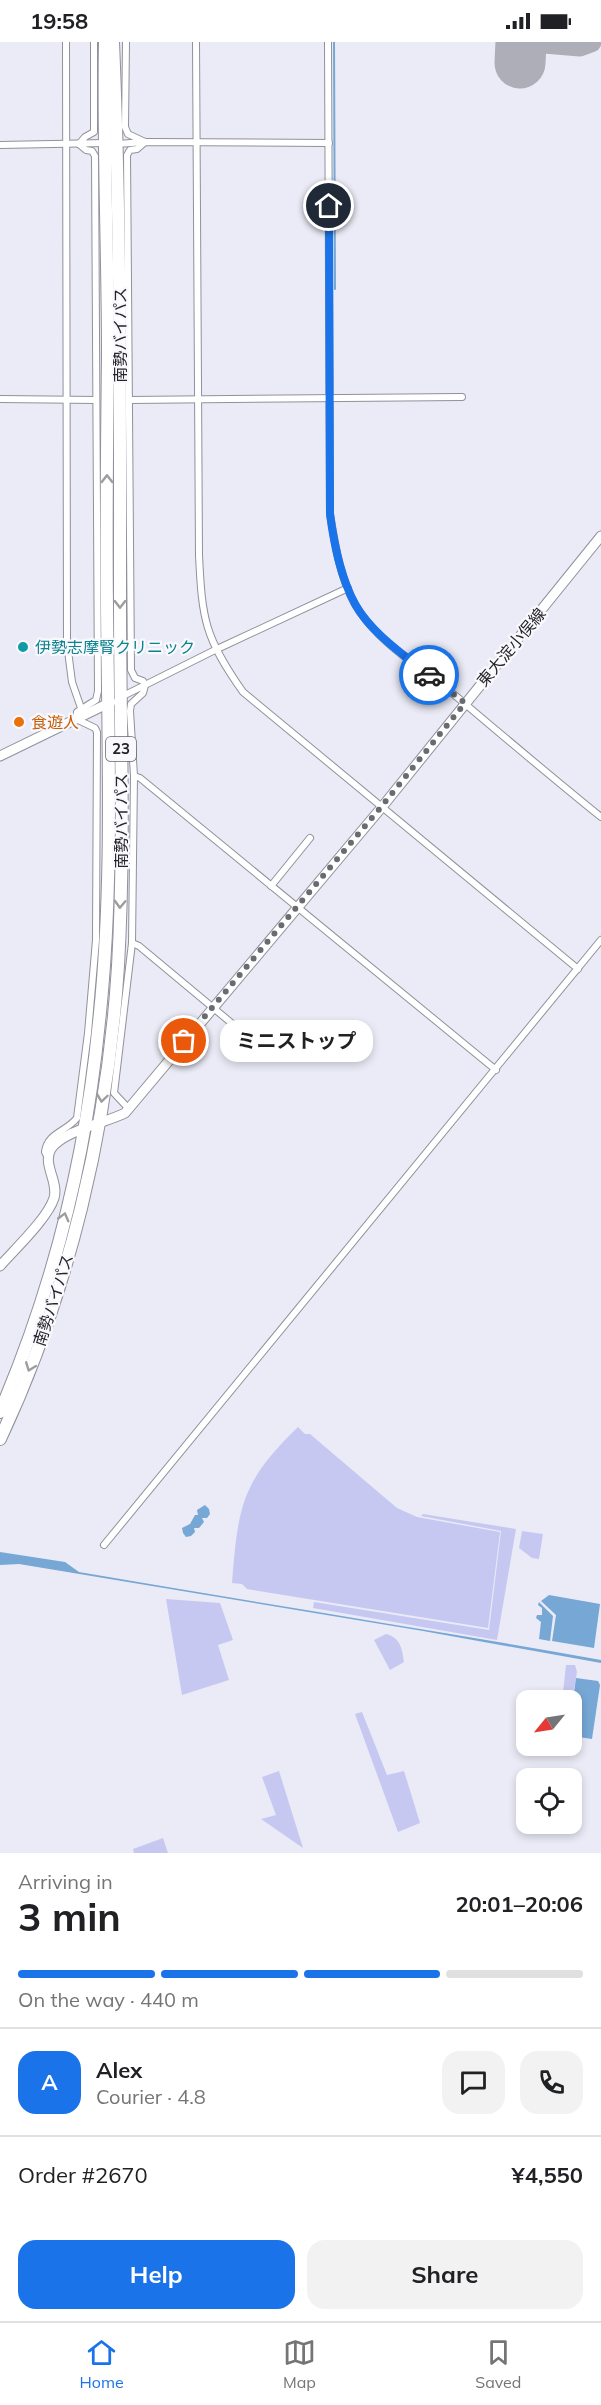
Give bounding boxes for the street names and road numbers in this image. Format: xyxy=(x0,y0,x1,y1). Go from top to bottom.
street label: 南勢バイパス xyxy=(110,287,130,383)
street label: 東大淀小俣線 xyxy=(472,604,550,690)
road number: 23 xyxy=(106,737,136,761)
street label: 南勢バイパス xyxy=(111,773,131,869)
street label: 南勢バイパス xyxy=(29,1251,77,1349)

